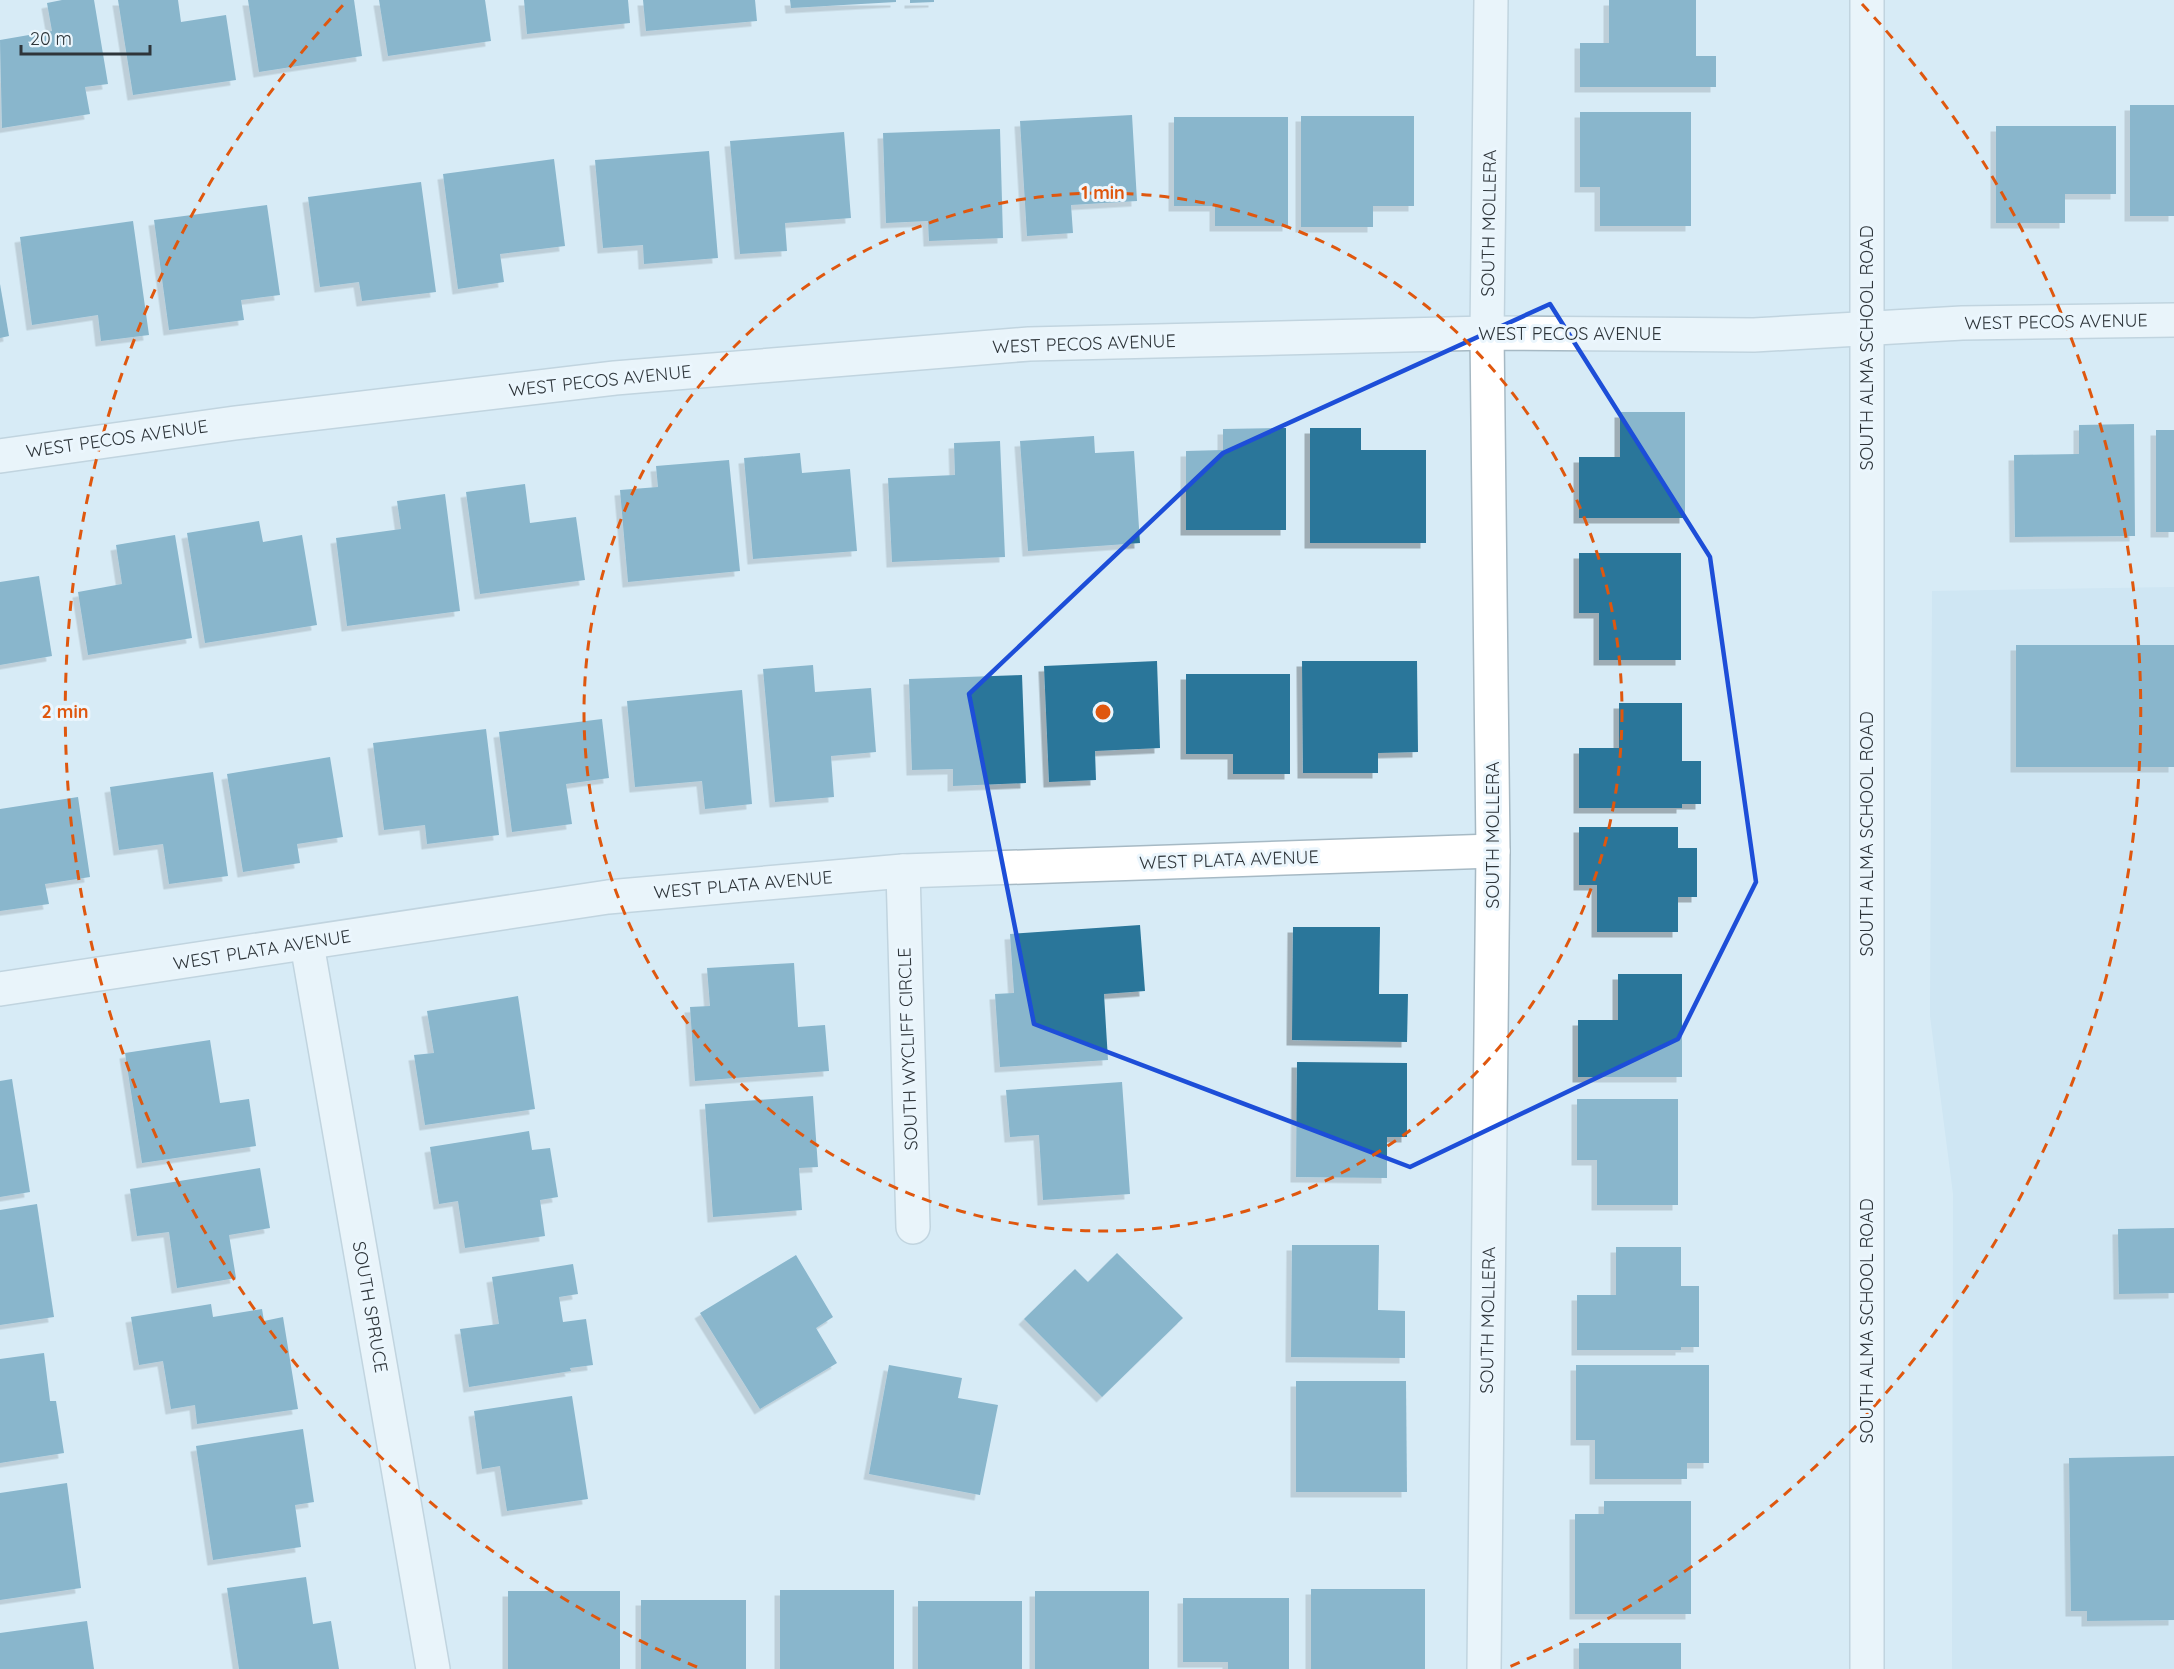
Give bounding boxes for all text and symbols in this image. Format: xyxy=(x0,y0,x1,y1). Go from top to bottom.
scale bar xyxy=(21,18,150,56)
text: 20 m xyxy=(30,27,72,50)
street label: SOUTH MOLLERA xyxy=(1476,149,1501,297)
text: 1 min xyxy=(1081,181,1125,204)
street label: SOUTH ALMA SCHOOL ROAD xyxy=(1855,225,1878,471)
street label: WEST PECOS AVENUE xyxy=(1964,308,2148,335)
street label: WEST PECOS AVENUE xyxy=(1478,322,1662,345)
street label: WEST PECOS AVENUE xyxy=(992,329,1176,358)
street label: WEST PECOS AVENUE xyxy=(508,359,692,402)
street label: WEST PECOS AVENUE xyxy=(25,414,209,463)
text: 2 min xyxy=(42,700,88,723)
centre of rings xyxy=(1093,702,1113,722)
street label: SOUTH ALMA SCHOOL ROAD xyxy=(1855,711,1878,957)
street label: SOUTH MOLLERA xyxy=(1481,761,1504,909)
street label: WEST PLATA AVENUE xyxy=(1139,845,1319,874)
street label: WEST PLATA AVENUE xyxy=(653,865,833,904)
street label: WEST PLATA AVENUE xyxy=(172,924,352,975)
street label: SOUTH WYCLIFF CIRCLE xyxy=(892,947,923,1151)
street label: SOUTH ALMA SCHOOL ROAD xyxy=(1855,1198,1878,1444)
street label: SOUTH SPRUCE xyxy=(348,1239,393,1374)
street label: SOUTH MOLLERA xyxy=(1475,1246,1500,1394)

